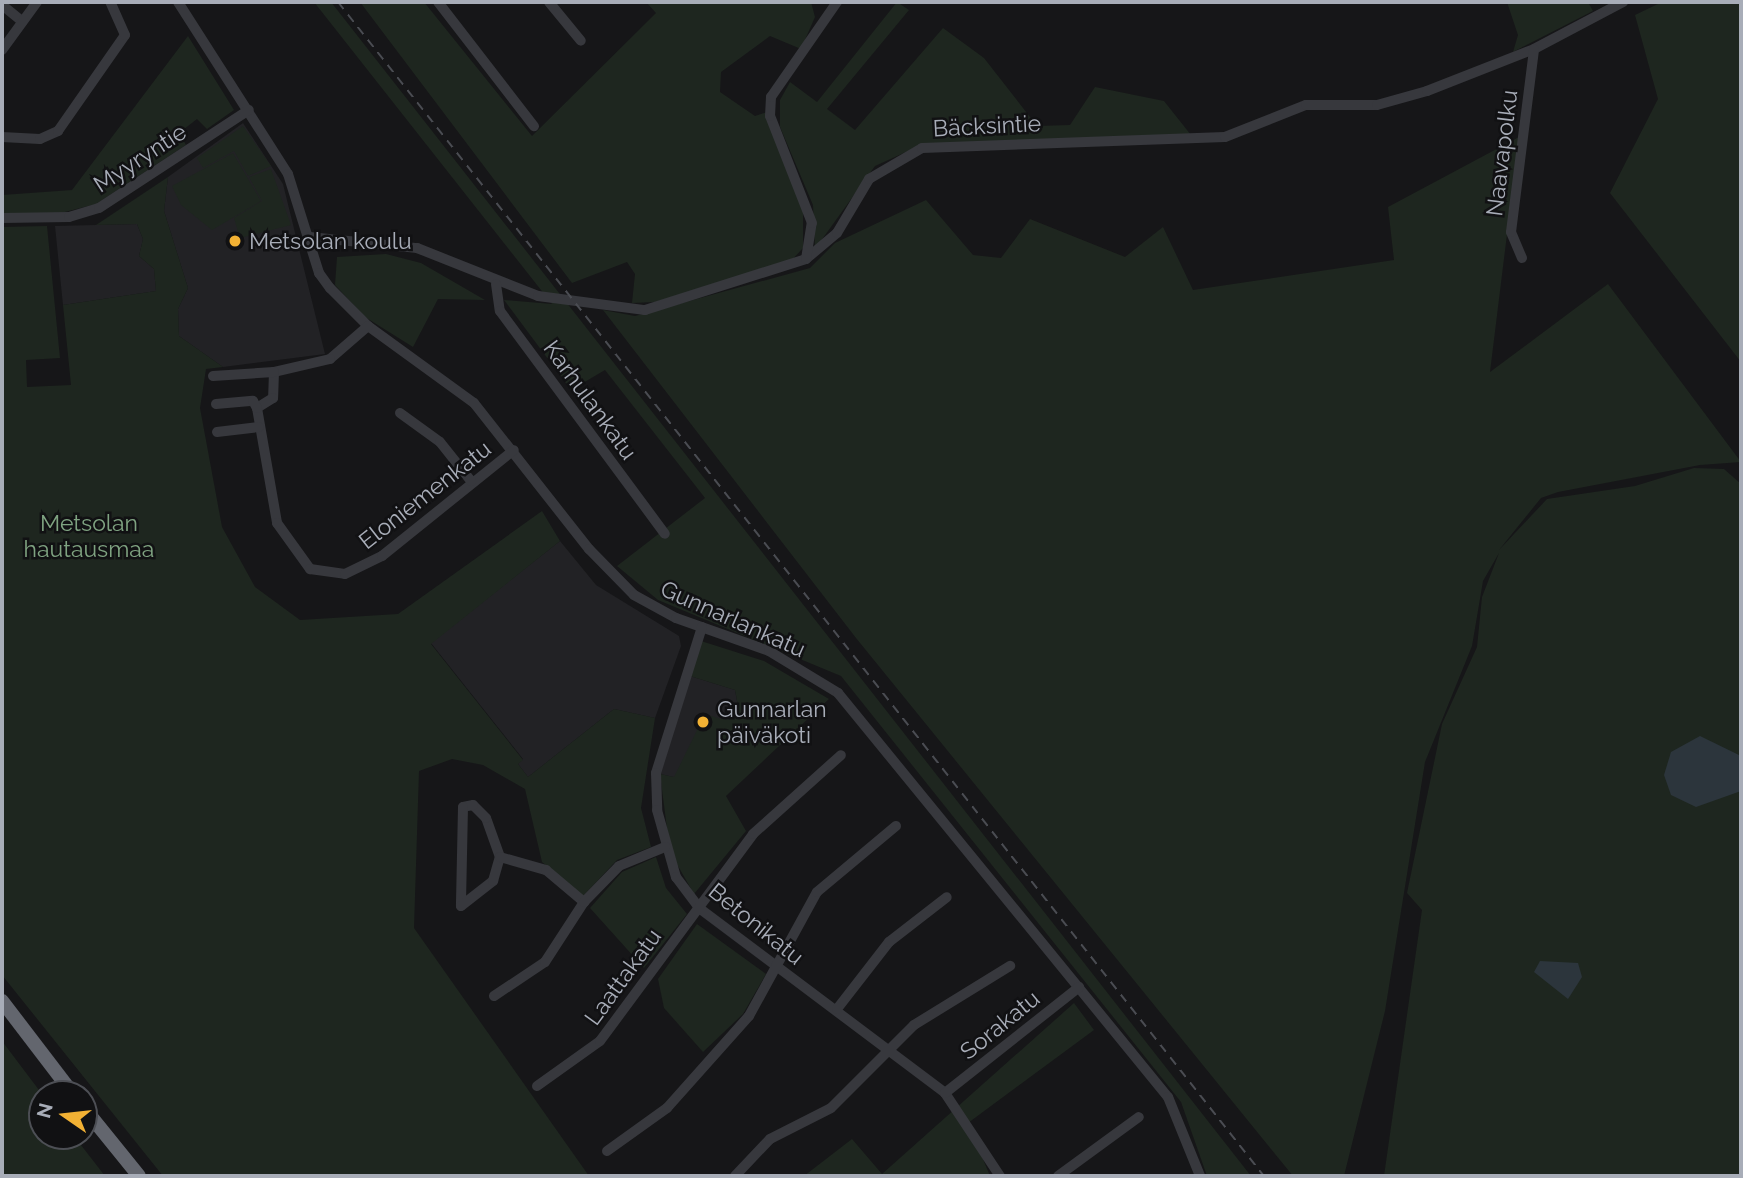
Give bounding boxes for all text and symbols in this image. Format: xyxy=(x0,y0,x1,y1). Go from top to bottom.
street label: Naavapolku xyxy=(1481,88,1523,218)
street label: Bäcksintie xyxy=(932,109,1042,143)
street label: Myyryntie xyxy=(88,118,192,198)
place label: Metsolan koulu xyxy=(249,227,412,255)
marker: Metsolan koulu xyxy=(227,233,243,249)
street label: Karhulankatu xyxy=(538,335,642,465)
street label: Eloniemenkatu xyxy=(354,435,496,555)
park label: Metsolan hautausmaa xyxy=(24,509,154,563)
street label: Gunnarlankatu xyxy=(656,575,810,663)
place label: Gunnarlan päiväkoti xyxy=(717,695,827,749)
marker: Gunnarlan päiväkoti xyxy=(695,714,711,730)
street label: Betonikatu xyxy=(703,877,809,971)
street label: Laattakatu xyxy=(579,923,667,1031)
street label: Sorakatu xyxy=(955,985,1045,1065)
north arrow xyxy=(28,1080,98,1150)
text: N xyxy=(32,1101,57,1120)

